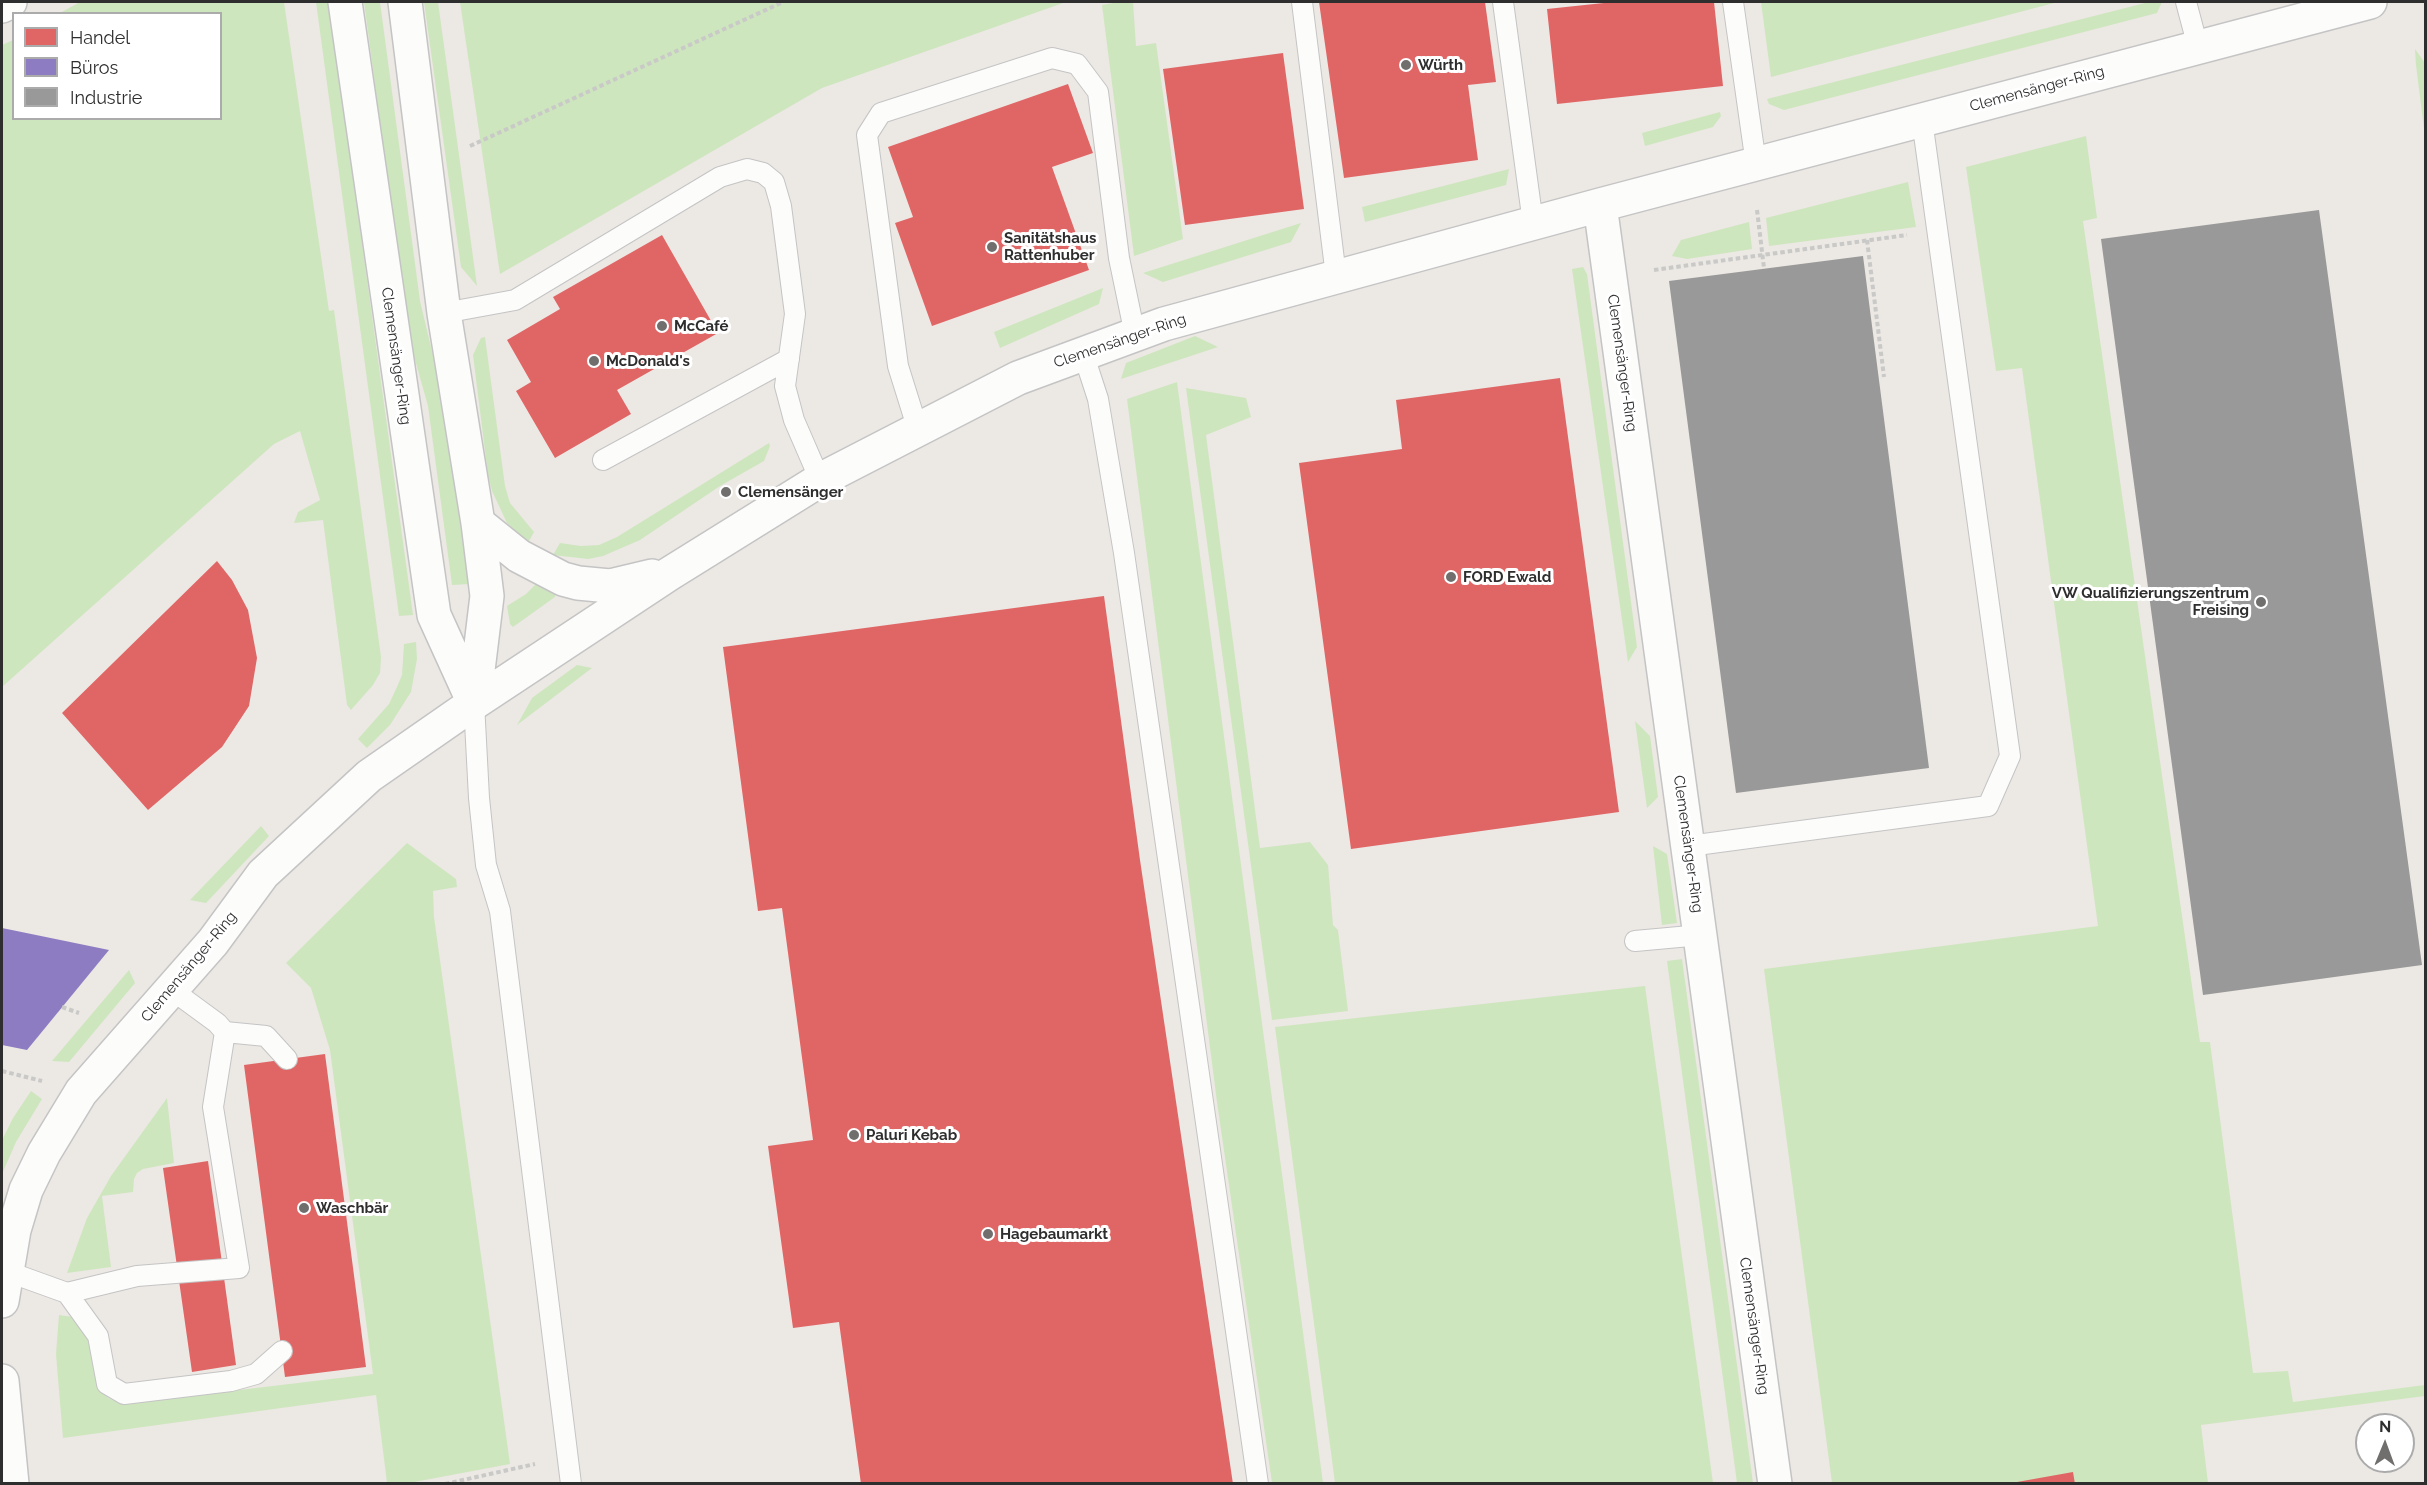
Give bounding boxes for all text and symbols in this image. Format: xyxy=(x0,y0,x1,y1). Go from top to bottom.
legend xyxy=(12,12,222,120)
text: Handel xyxy=(70,27,130,48)
place label: Würth xyxy=(1418,56,1463,74)
text: Büros xyxy=(70,57,118,78)
marker: Würth xyxy=(1399,58,1413,72)
street label: Clemensänger-Ring xyxy=(1968,62,2106,116)
text: Industrie xyxy=(70,87,142,108)
place label: Sanitätshaus Rattenhuber xyxy=(1004,229,1096,264)
marker: Sanitätshaus Rattenhuber xyxy=(985,240,999,254)
street label: Clemensänger-Ring xyxy=(377,286,415,426)
street label: Clemensänger-Ring xyxy=(1603,293,1641,433)
street label: Clemensänger-Ring xyxy=(1051,310,1189,372)
place label: McCafé xyxy=(674,317,729,335)
marker: McCafé xyxy=(655,319,669,333)
place label: McDonald's xyxy=(606,352,690,370)
marker: McDonald's xyxy=(587,354,601,368)
place label: Clemensänger xyxy=(738,483,843,501)
marker: Clemensänger xyxy=(719,485,733,499)
place label: FORD Ewald xyxy=(1463,568,1551,586)
marker: FORD Ewald xyxy=(1444,570,1458,584)
place label: VW Qualifizierungszentrum Freising xyxy=(2052,584,2249,619)
marker: VW Qualifizierungszentrum Freising xyxy=(2254,595,2268,609)
street label: Clemensänger-Ring xyxy=(1669,774,1707,914)
street label: Clemensänger-Ring xyxy=(137,908,241,1026)
place label: Paluri Kebab xyxy=(866,1126,957,1144)
marker: Paluri Kebab xyxy=(847,1128,861,1142)
place label: Waschbär xyxy=(316,1199,388,1217)
marker: Waschbär xyxy=(297,1201,311,1215)
place label: Hagebaumarkt xyxy=(1000,1225,1108,1243)
marker: Hagebaumarkt xyxy=(981,1227,995,1241)
street label: Clemensänger-Ring xyxy=(1735,1256,1773,1396)
north arrow xyxy=(2355,1413,2415,1473)
text: N xyxy=(2379,1417,2392,1436)

